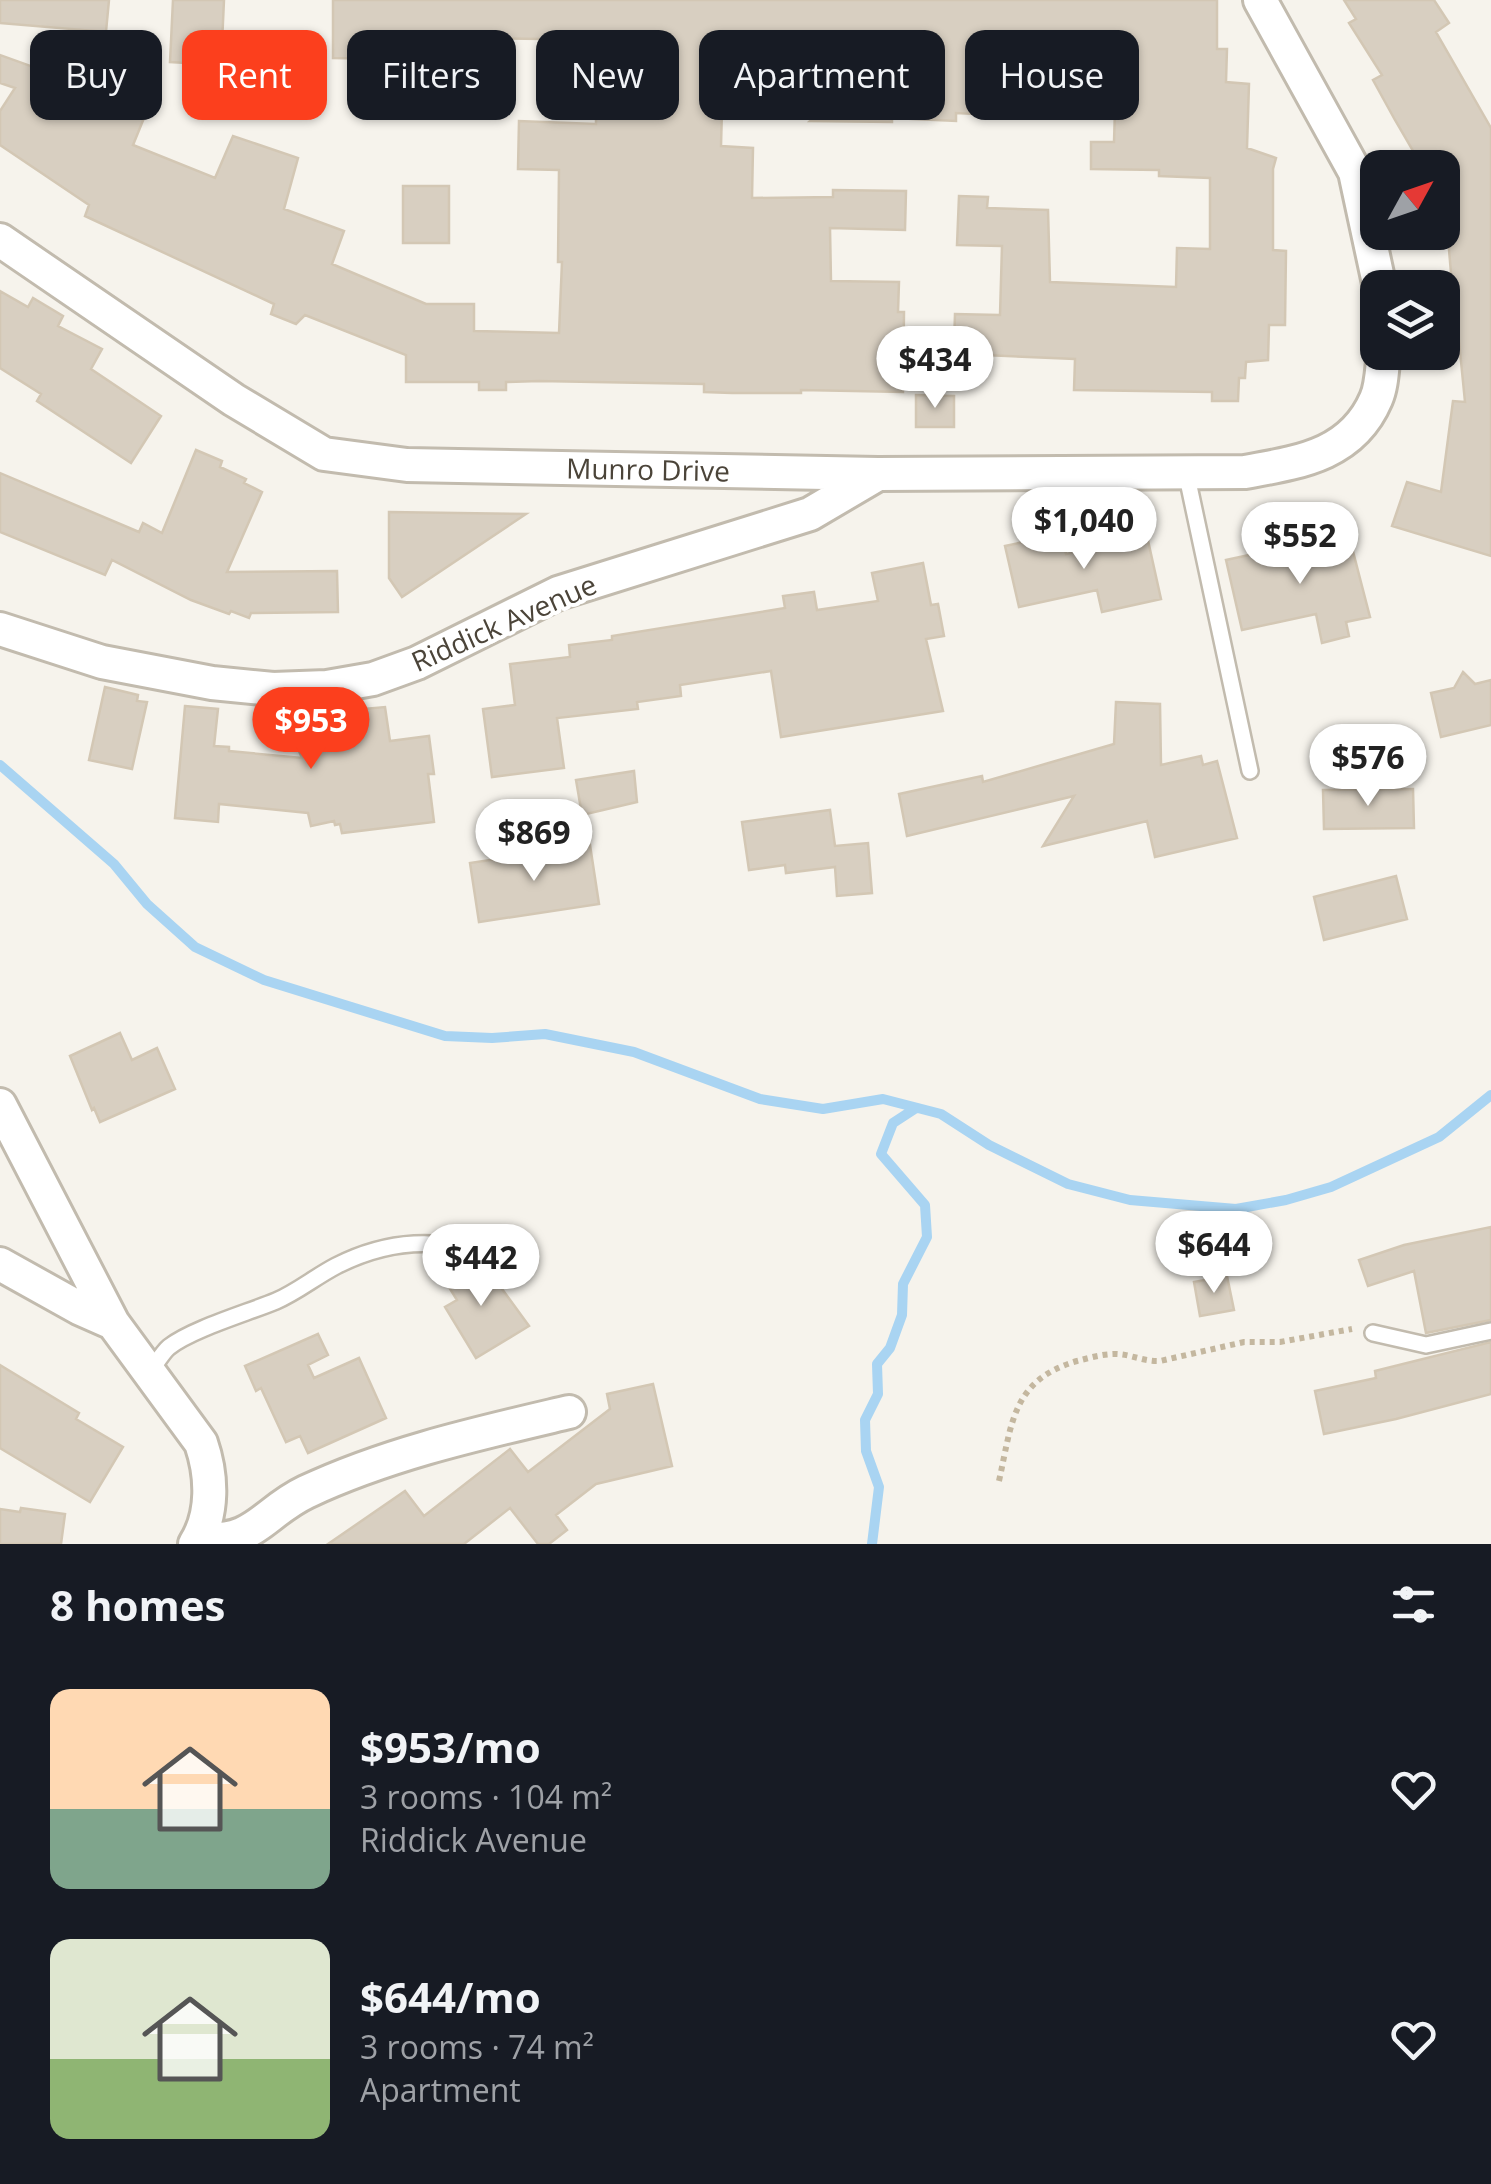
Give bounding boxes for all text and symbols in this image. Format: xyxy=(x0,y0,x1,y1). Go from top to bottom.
chip: Buy xyxy=(30,30,162,120)
chip: Rent xyxy=(182,30,327,120)
chip: Filters xyxy=(347,30,516,120)
chip: New xyxy=(536,30,679,120)
chip: Apartment xyxy=(699,30,945,120)
chip: House xyxy=(965,30,1139,120)
north arrow xyxy=(1360,150,1460,250)
map controls xyxy=(1360,150,1460,370)
button: layers xyxy=(1360,270,1460,370)
pin: $434 xyxy=(876,326,994,411)
text: $434 xyxy=(898,337,972,380)
street label: Munro Drive xyxy=(566,449,730,489)
pin: $1,040 xyxy=(1003,487,1165,572)
text: $1,040 xyxy=(1034,498,1134,541)
pin: $552 xyxy=(1241,502,1359,587)
text: $552 xyxy=(1263,513,1337,556)
street label: Riddick Avenue xyxy=(405,564,602,680)
pin: $953 xyxy=(252,687,370,772)
text: $953 xyxy=(274,698,348,741)
pin: $576 xyxy=(1309,724,1427,809)
text: $576 xyxy=(1331,735,1405,778)
pin: $869 xyxy=(475,799,593,884)
text: $869 xyxy=(497,810,571,853)
pin: $644 xyxy=(1155,1211,1273,1296)
text: $644 xyxy=(1177,1222,1251,1265)
pin: $442 xyxy=(422,1224,540,1309)
text: $442 xyxy=(444,1235,518,1278)
text: 8 homes xyxy=(50,1576,225,1633)
icon: filters xyxy=(1386,1577,1441,1632)
text: $953/mo xyxy=(360,1718,541,1775)
icon: home xyxy=(130,1729,250,1849)
icon: heart xyxy=(1386,1762,1441,1817)
text: 3 rooms · 104 m² xyxy=(360,1775,612,1818)
text: Riddick Avenue xyxy=(360,1818,587,1861)
text: $644/mo xyxy=(360,1968,541,2025)
icon: home xyxy=(130,1979,250,2099)
icon: heart xyxy=(1386,2012,1441,2067)
text: 3 rooms · 74 m² xyxy=(360,2025,594,2068)
text: Apartment xyxy=(360,2068,521,2111)

